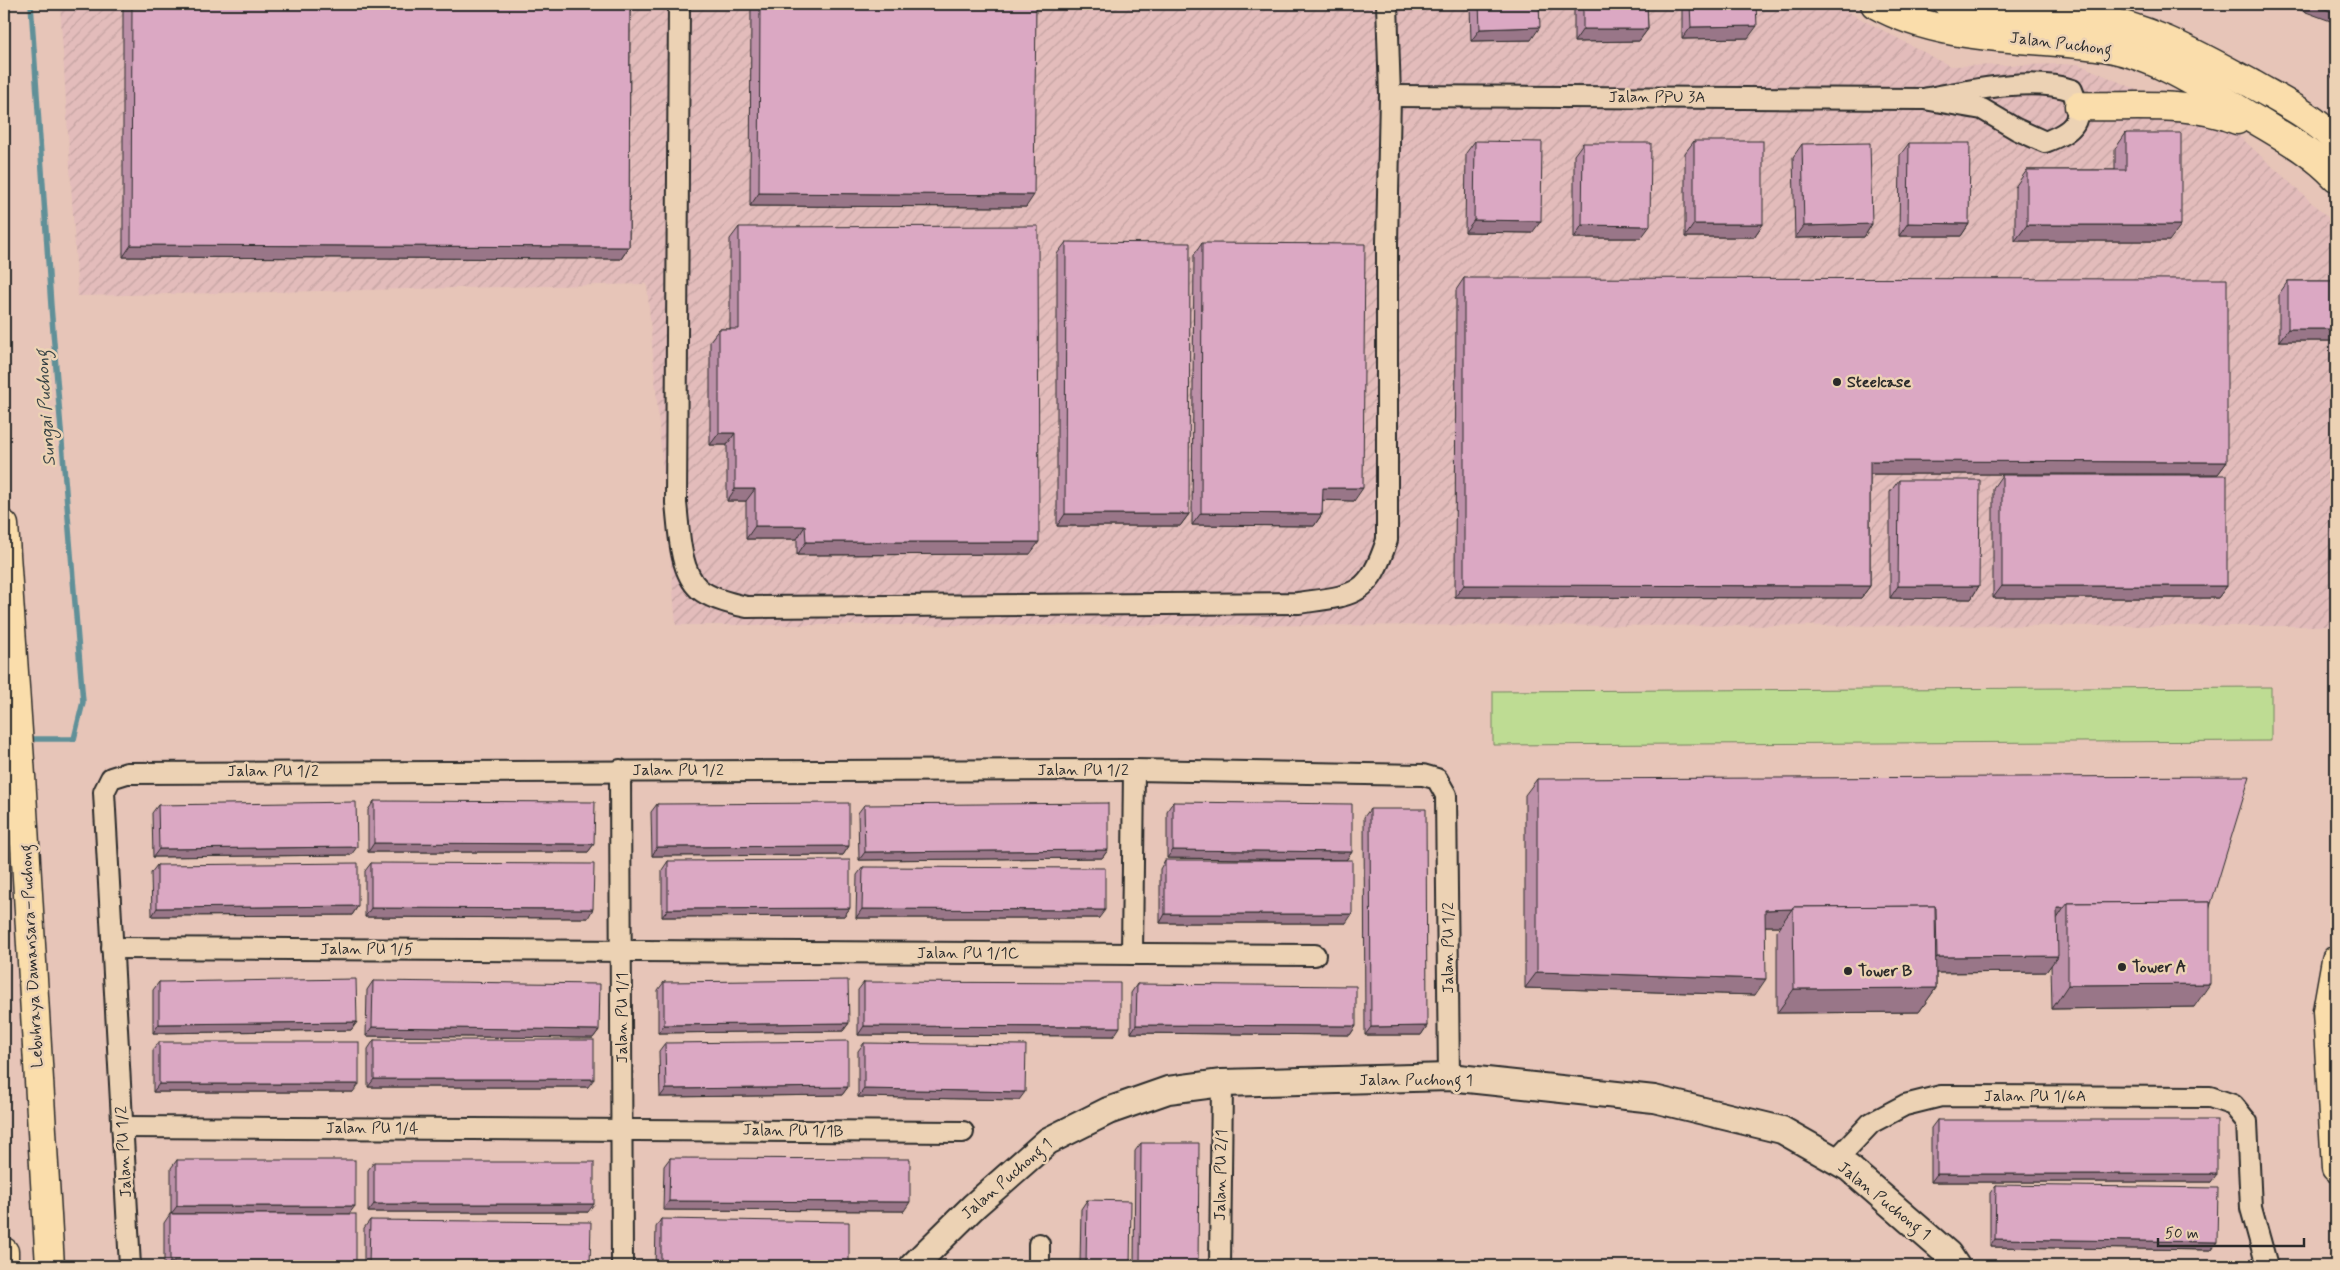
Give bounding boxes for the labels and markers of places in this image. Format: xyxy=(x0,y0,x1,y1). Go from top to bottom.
place label: Steelcase xyxy=(1847,372,1911,393)
marker: Steelcase xyxy=(1831,376,1843,388)
place label: Tower A xyxy=(2132,957,2186,978)
place label: Tower B xyxy=(1858,961,1912,982)
marker: Tower A xyxy=(2116,961,2128,973)
marker: Tower B xyxy=(1842,965,1854,977)

